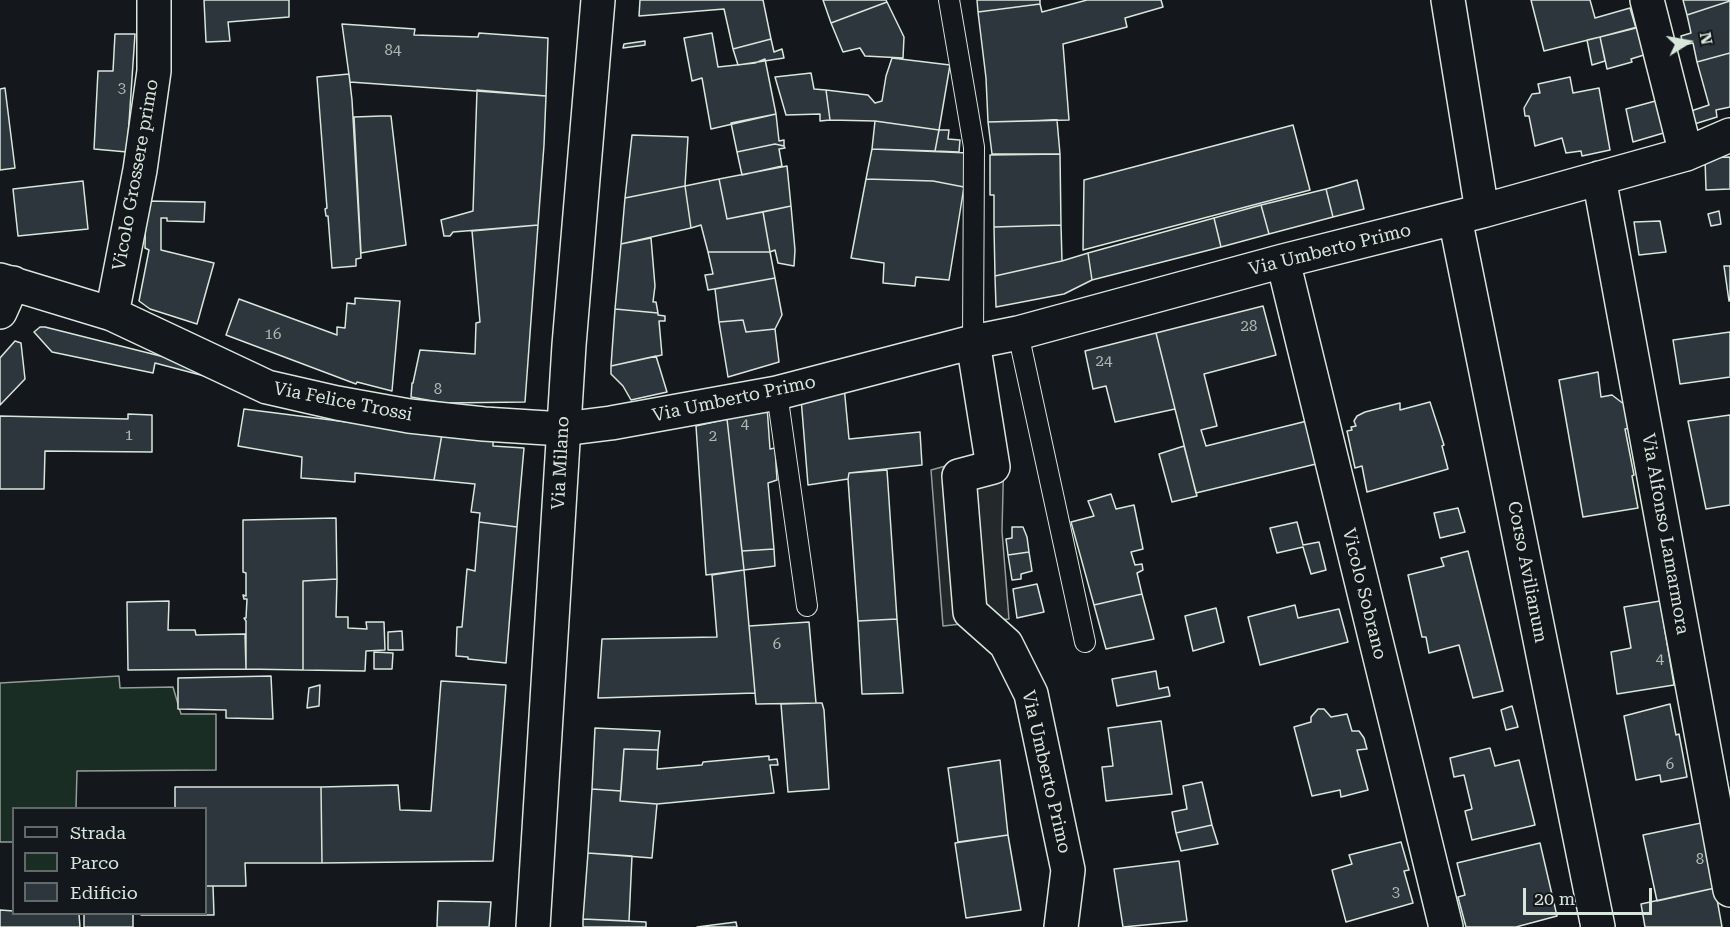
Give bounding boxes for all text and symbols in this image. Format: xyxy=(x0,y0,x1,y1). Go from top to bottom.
north arrow xyxy=(1658,12,1718,72)
text: N xyxy=(1696,31,1717,46)
house number: 84 xyxy=(385,42,401,60)
street label: Vicolo Grossere primo xyxy=(109,78,163,272)
house number: 3 xyxy=(118,80,126,98)
street label: Via Umberto Primo xyxy=(1247,219,1413,281)
house number: 28 xyxy=(1241,318,1257,336)
house number: 16 xyxy=(265,326,281,344)
house number: 24 xyxy=(1096,353,1112,371)
street label: Via Umberto Primo xyxy=(650,371,818,427)
street label: Via Felice Trossi xyxy=(272,378,414,426)
house number: 8 xyxy=(434,381,442,399)
street label: Via Milano xyxy=(548,416,574,510)
house number: 4 xyxy=(741,416,749,434)
house number: 1 xyxy=(125,427,133,445)
house number: 2 xyxy=(709,428,717,446)
street label: Via Alfonso Lamarmora xyxy=(1637,432,1693,636)
street label: Corso Avilianum xyxy=(1503,499,1551,645)
street label: Vicolo Sobrano xyxy=(1337,526,1391,662)
house number: 6 xyxy=(773,636,781,654)
house number: 4 xyxy=(1656,651,1664,669)
street label: Via Umberto Primo xyxy=(1017,689,1075,855)
house number: 6 xyxy=(1666,756,1674,774)
legend xyxy=(12,807,207,915)
text: Strada xyxy=(70,822,126,843)
house number: 8 xyxy=(1696,851,1704,869)
text: Parco xyxy=(70,852,119,873)
scale bar xyxy=(1526,876,1655,914)
text: Edificio xyxy=(70,882,138,903)
house number: 3 xyxy=(1392,884,1400,902)
text: 20 m xyxy=(1534,888,1575,909)

